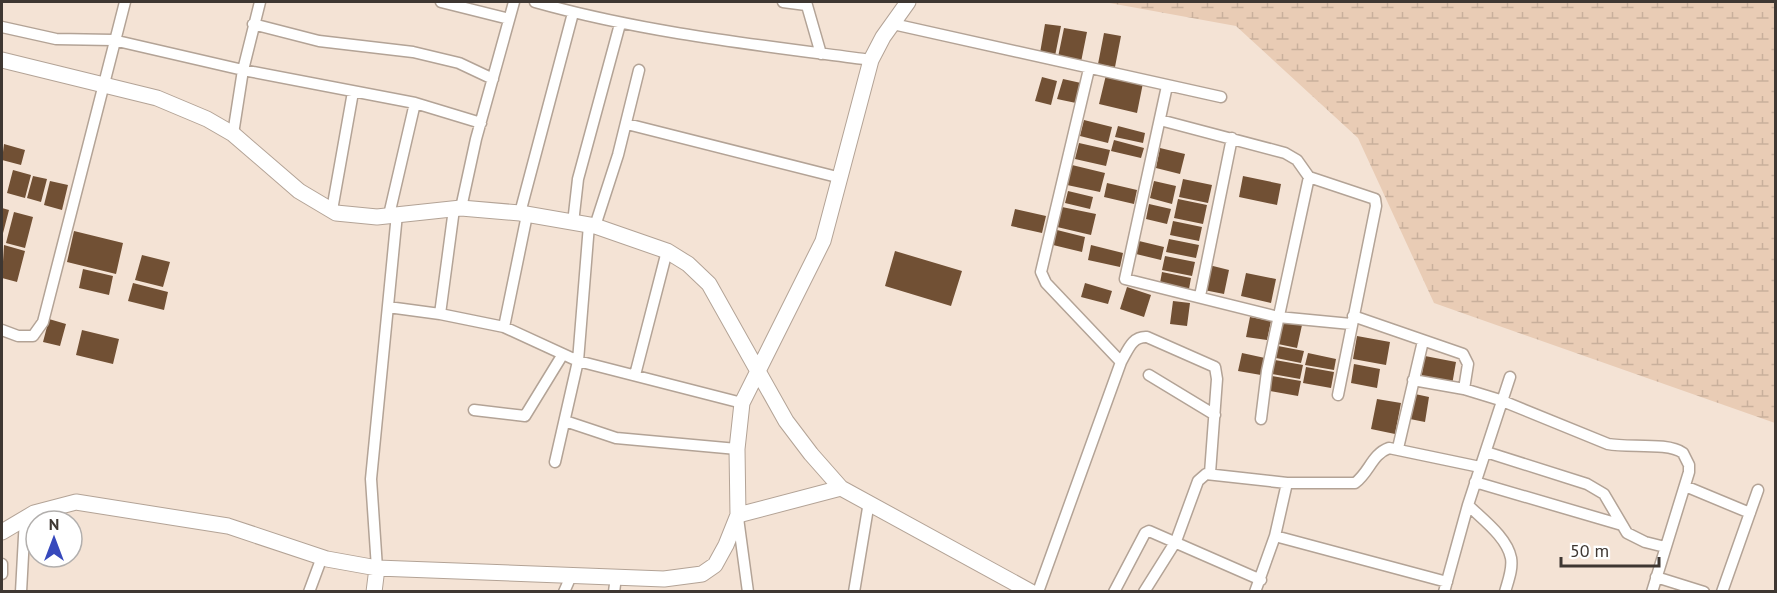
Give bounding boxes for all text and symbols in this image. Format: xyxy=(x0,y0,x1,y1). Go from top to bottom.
north arrow xyxy=(24,509,84,569)
text: N xyxy=(49,514,59,534)
scale bar xyxy=(1561,530,1658,568)
text: 50 m xyxy=(1570,539,1609,562)

